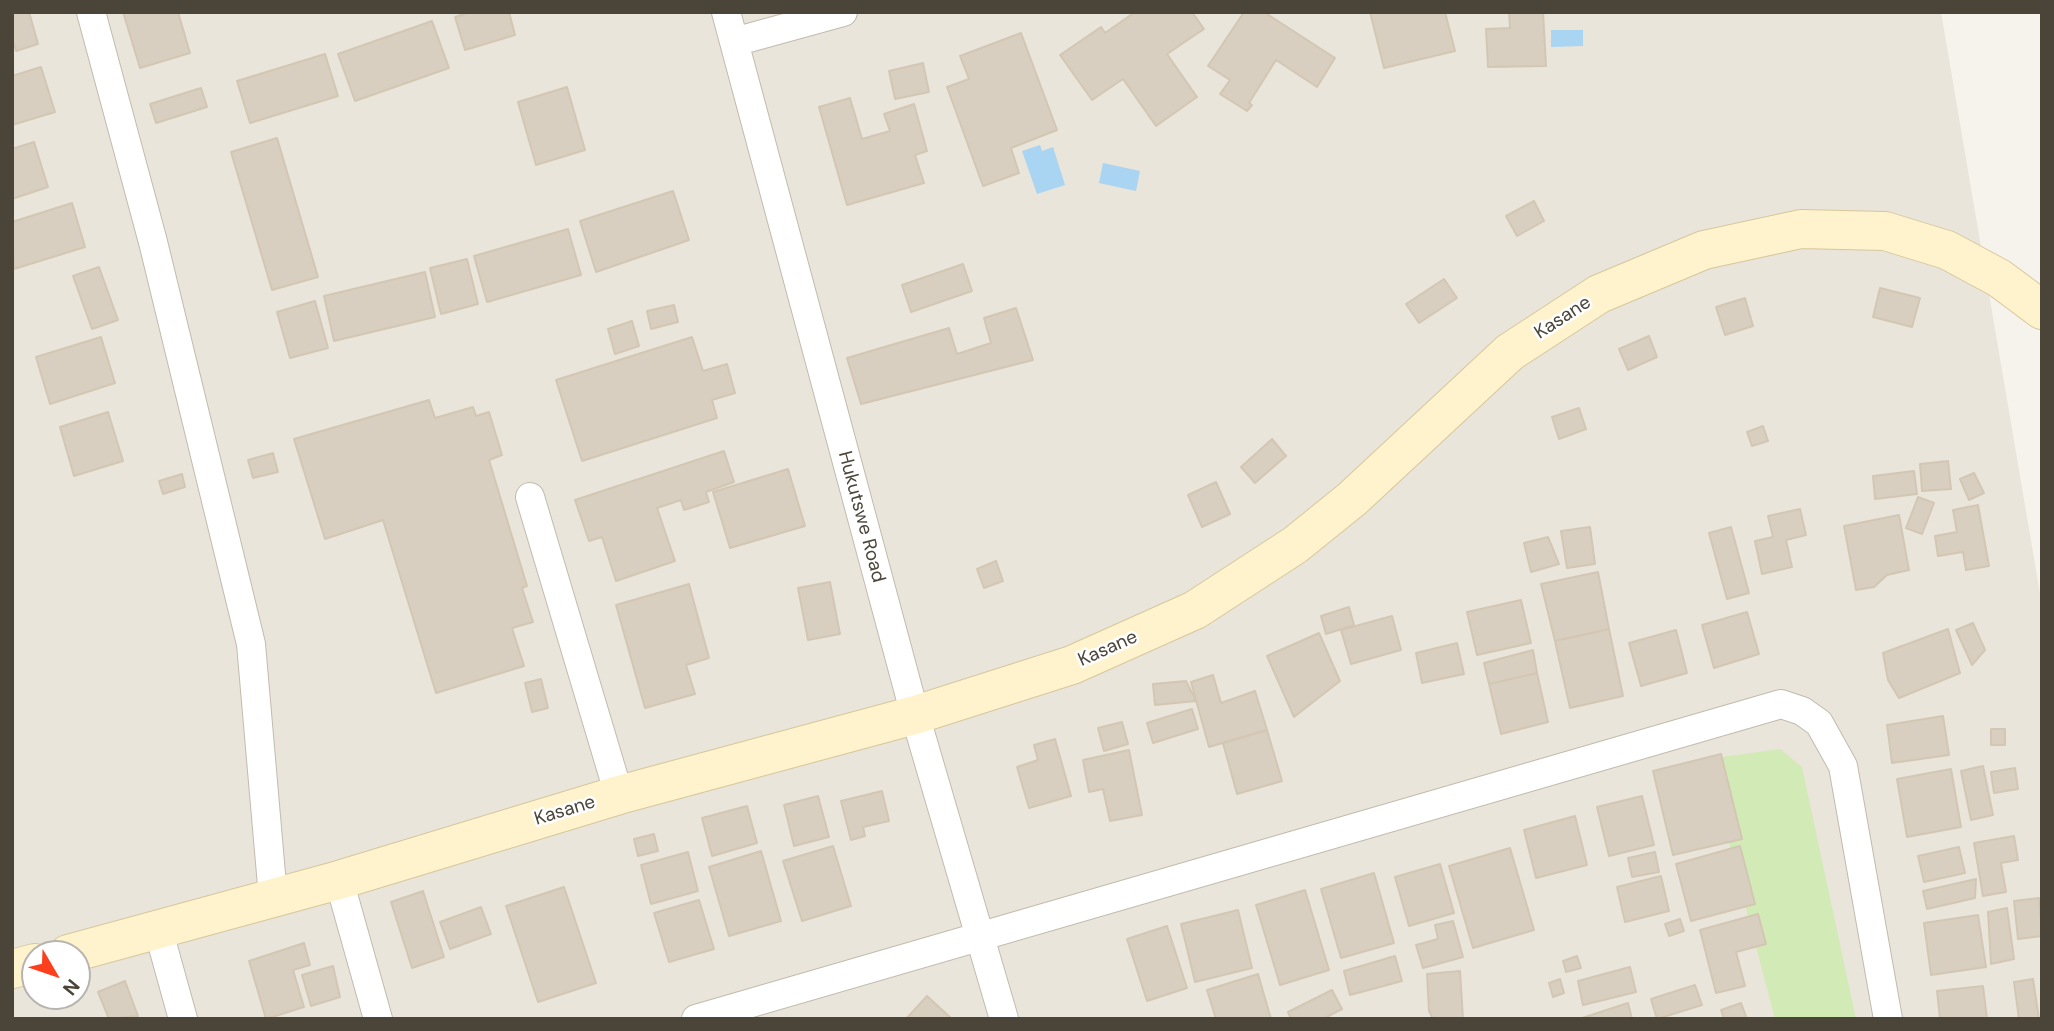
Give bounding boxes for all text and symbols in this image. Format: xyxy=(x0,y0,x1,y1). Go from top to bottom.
street label: Kasane xyxy=(1531,291,1595,345)
street label: Hukutswe Road xyxy=(833,449,889,585)
street label: Kasane xyxy=(1075,626,1141,672)
street label: Kasane xyxy=(532,791,598,831)
north arrow xyxy=(21,940,91,1010)
text: N xyxy=(57,974,85,1001)

